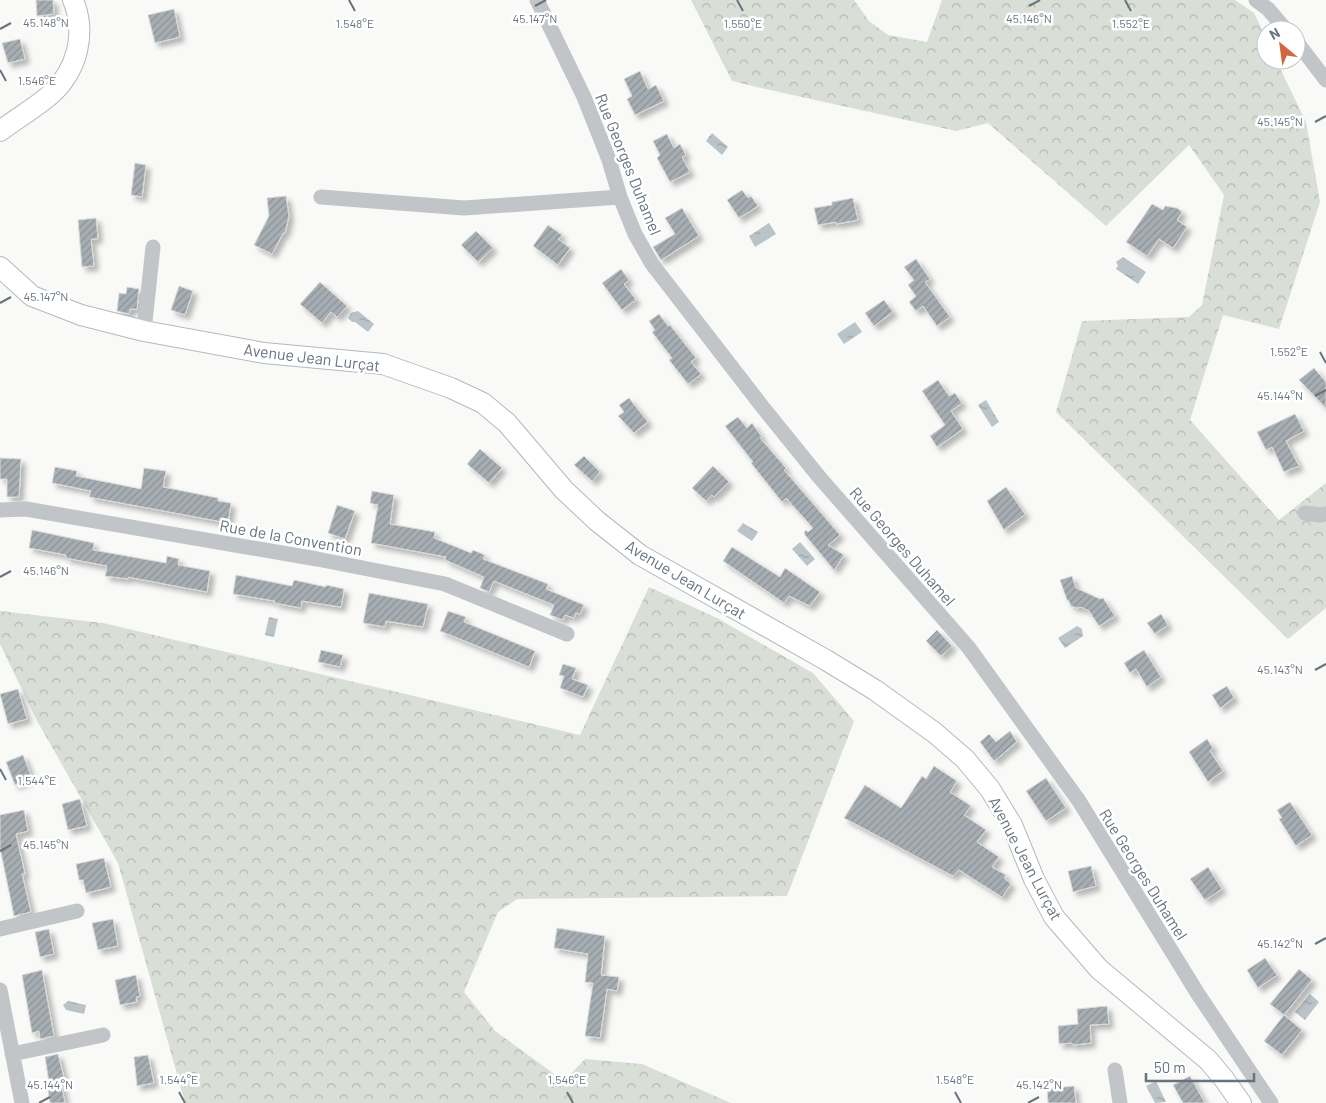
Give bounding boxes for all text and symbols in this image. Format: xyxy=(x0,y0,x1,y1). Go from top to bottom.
text: 45.147°N xyxy=(513,11,557,25)
text: 45.146°N xyxy=(1006,11,1052,25)
text: 45.148°N xyxy=(23,15,69,29)
text: 1.548°E xyxy=(336,16,374,30)
text: 1.550°E xyxy=(724,16,762,30)
text: 1.552°E xyxy=(1112,16,1150,30)
north arrow xyxy=(1256,20,1306,70)
text: N xyxy=(1266,24,1283,43)
text: 1.546°E xyxy=(18,73,56,87)
street label: Rue Georges Duhamel xyxy=(592,90,666,238)
text: 45.145°N xyxy=(1257,114,1303,128)
text: 45.147°N xyxy=(24,289,68,303)
street label: Avenue Jean Lurçat xyxy=(243,339,381,375)
text: 1.552°E xyxy=(1270,344,1308,358)
text: 45.144°N xyxy=(1257,388,1303,402)
street label: Rue Georges Duhamel xyxy=(846,483,960,609)
street label: Rue de la Convention xyxy=(218,515,364,559)
street label: Avenue Jean Lurçat xyxy=(622,535,750,623)
text: 45.146°N xyxy=(23,563,69,577)
text: 45.143°N xyxy=(1257,662,1303,676)
text: 1.544°E xyxy=(18,773,56,787)
street label: Avenue Jean Lurçat xyxy=(985,793,1067,923)
street label: Rue Georges Duhamel xyxy=(1096,805,1192,943)
text: 45.145°N xyxy=(23,837,69,851)
text: 45.142°N xyxy=(1257,936,1303,950)
scale bar xyxy=(1146,1050,1254,1082)
text: 50 m xyxy=(1154,1058,1186,1076)
text: 1.544°E xyxy=(160,1072,198,1086)
text: 1.546°E xyxy=(548,1072,586,1086)
text: 1.548°E xyxy=(936,1072,974,1086)
text: 45.144°N xyxy=(27,1077,73,1091)
text: 45.142°N xyxy=(1016,1077,1062,1091)

